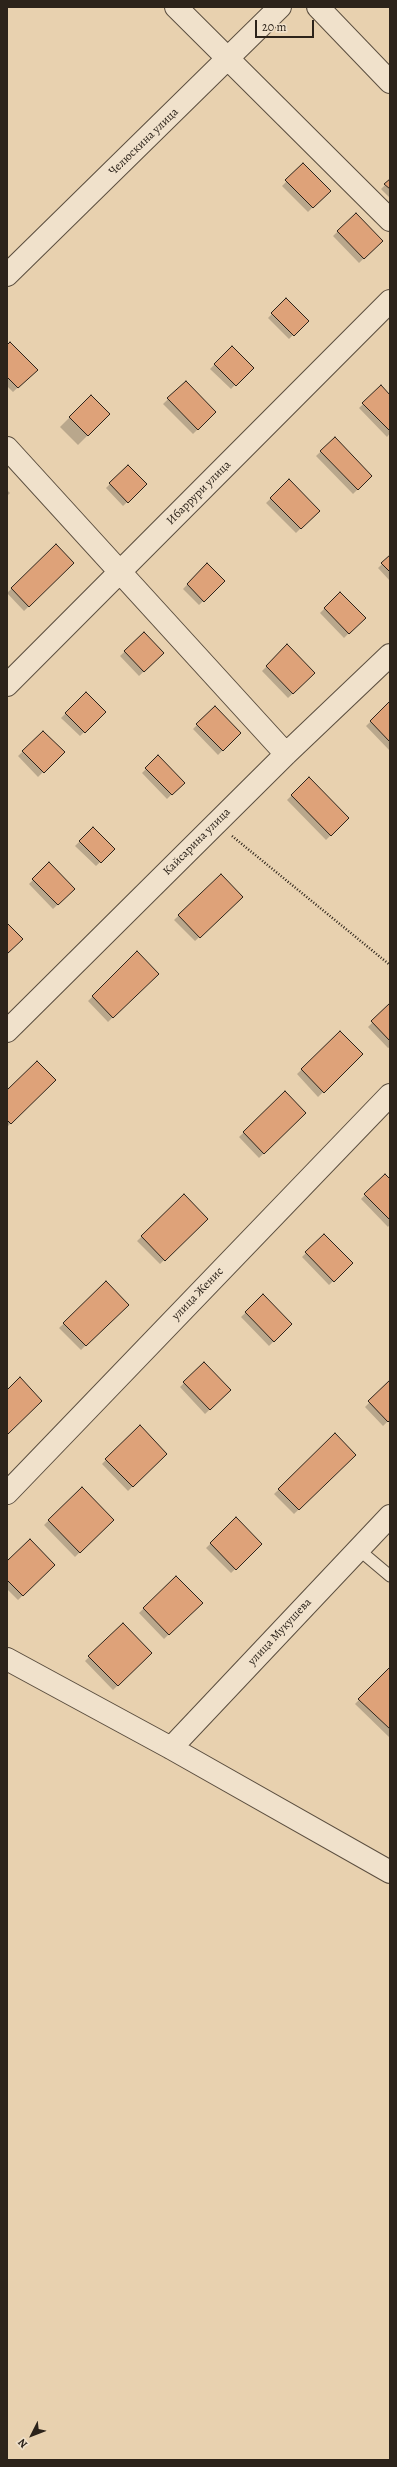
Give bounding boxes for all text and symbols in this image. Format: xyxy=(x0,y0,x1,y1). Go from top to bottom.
scale bar xyxy=(257,12,316,38)
text: 20 m xyxy=(262,19,286,35)
street label: Челюскина улица xyxy=(106,105,182,179)
street label: Ибаррури улица xyxy=(164,458,234,528)
street label: Кайсарина улица xyxy=(160,805,234,879)
street label: улица Женис xyxy=(169,1264,227,1324)
street label: улица Мукушева xyxy=(245,1595,315,1669)
north arrow xyxy=(12,2415,52,2455)
text: N xyxy=(14,2435,31,2451)

